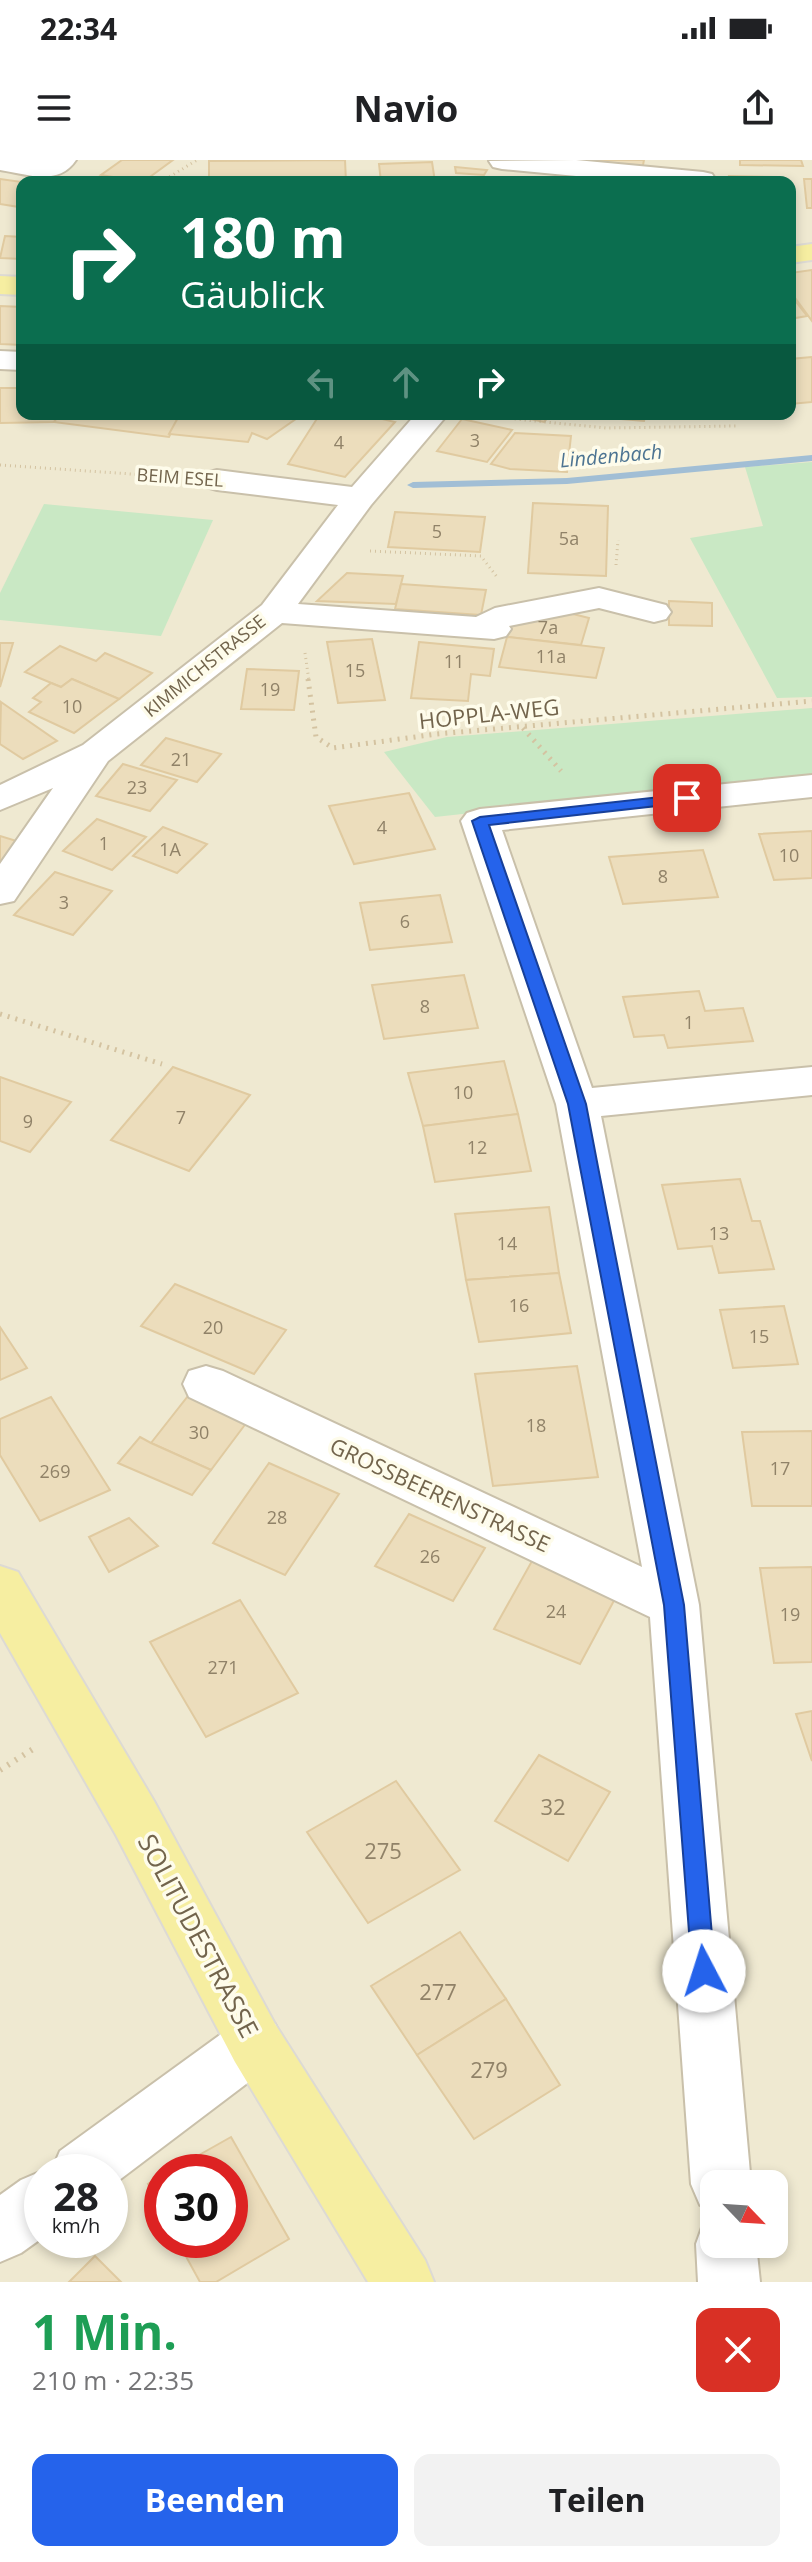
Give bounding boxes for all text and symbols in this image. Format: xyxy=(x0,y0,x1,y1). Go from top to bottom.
text: 22:34 xyxy=(40,8,117,49)
text: Navio xyxy=(354,84,458,133)
icon: menu xyxy=(32,86,76,130)
icon: share xyxy=(736,86,780,130)
text: 180 m xyxy=(180,198,346,274)
icon: right xyxy=(48,208,152,312)
text: Gäublick xyxy=(180,270,325,319)
icon: left xyxy=(300,360,344,404)
icon: ahead xyxy=(384,360,428,404)
icon: right xyxy=(468,360,512,404)
house number: 3 xyxy=(470,428,480,452)
house number: 4 xyxy=(334,430,344,454)
water label: Lindenbach xyxy=(559,438,663,473)
street label: BEIM ESEL xyxy=(136,462,224,492)
house number: 5 xyxy=(432,519,442,543)
house number: 5a xyxy=(559,526,579,550)
street label: KIMMICHSTRASSE xyxy=(138,609,270,722)
house number: 7a xyxy=(538,615,558,639)
house number: 11a xyxy=(536,644,566,668)
house number: 11 xyxy=(444,649,464,673)
house number: 15 xyxy=(345,658,365,682)
house number: 19 xyxy=(260,677,280,701)
street label: HOPPLA-WEG xyxy=(417,691,560,735)
house number: 10 xyxy=(62,694,82,718)
house number: 21 xyxy=(171,747,191,771)
pin xyxy=(653,764,721,832)
house number: 23 xyxy=(127,775,147,799)
icon: arrive xyxy=(665,776,709,820)
house number: 4 xyxy=(377,815,387,839)
house number: 1 xyxy=(99,831,109,855)
house number: 1A xyxy=(159,837,181,861)
house number: 10 xyxy=(779,843,799,867)
house number: 8 xyxy=(658,864,668,888)
house number: 3 xyxy=(59,890,69,914)
house number: 6 xyxy=(400,909,410,933)
house number: 8 xyxy=(420,994,430,1018)
house number: 1 xyxy=(684,1010,694,1034)
house number: 10 xyxy=(453,1080,473,1104)
house number: 7 xyxy=(176,1105,186,1129)
house number: 9 xyxy=(23,1109,33,1133)
house number: 12 xyxy=(467,1135,487,1159)
house number: 13 xyxy=(709,1221,729,1245)
house number: 14 xyxy=(497,1231,517,1255)
house number: 16 xyxy=(509,1293,529,1317)
house number: 20 xyxy=(203,1315,223,1339)
house number: 15 xyxy=(749,1324,769,1348)
house number: 18 xyxy=(526,1413,546,1437)
house number: 30 xyxy=(189,1420,209,1444)
street label: GROSSBEERENSTRASSE xyxy=(325,1430,555,1558)
house number: 17 xyxy=(770,1456,790,1480)
house number: 269 xyxy=(40,1459,70,1483)
house number: 28 xyxy=(267,1505,287,1529)
house number: 26 xyxy=(420,1544,440,1568)
house number: 24 xyxy=(546,1599,566,1623)
house number: 19 xyxy=(780,1602,800,1626)
house number: 271 xyxy=(208,1655,238,1679)
house number: 32 xyxy=(540,1791,566,1821)
street label: SOLITUDESTRASSE xyxy=(130,1827,268,2044)
house number: 275 xyxy=(364,1835,402,1865)
position arrow xyxy=(662,1929,746,2013)
house number: 277 xyxy=(419,1976,457,2006)
house number: 279 xyxy=(470,2054,508,2084)
speed limit sign: 30 xyxy=(144,2154,248,2258)
text: 28 xyxy=(53,2168,99,2223)
north arrow xyxy=(700,2170,788,2258)
map controls xyxy=(700,2170,788,2258)
text: km/h xyxy=(52,2212,100,2239)
text: 1 Min. xyxy=(32,2299,177,2364)
button: close xyxy=(696,2308,780,2392)
text: 210 m · 22:35 xyxy=(32,2362,194,2398)
button: Beenden xyxy=(32,2454,398,2546)
button: Teilen xyxy=(414,2454,780,2546)

